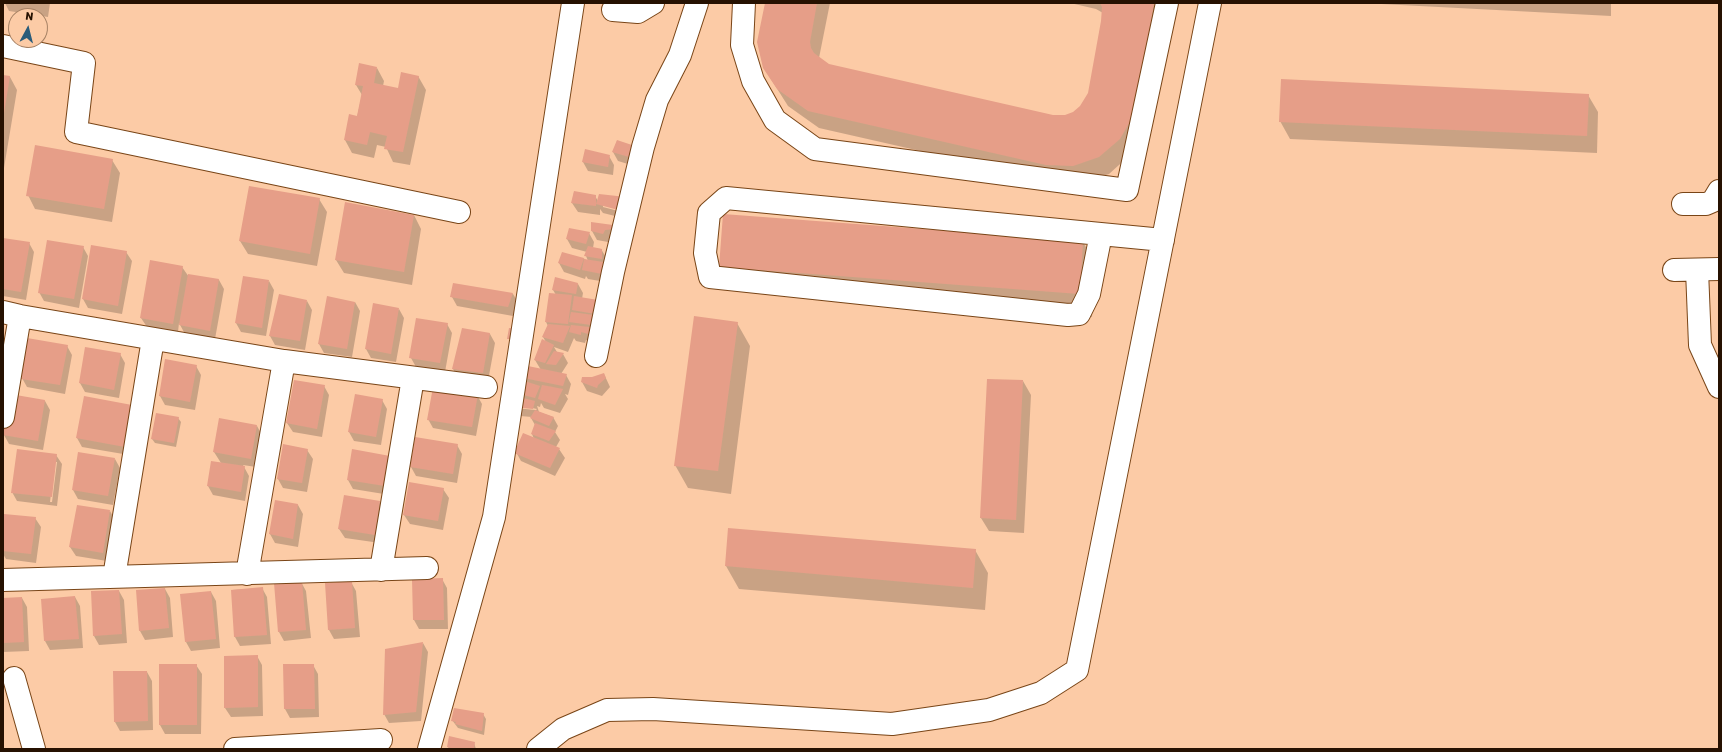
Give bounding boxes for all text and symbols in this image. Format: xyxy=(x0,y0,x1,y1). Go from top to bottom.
north arrow xyxy=(8,8,48,48)
text: N xyxy=(25,10,34,24)

